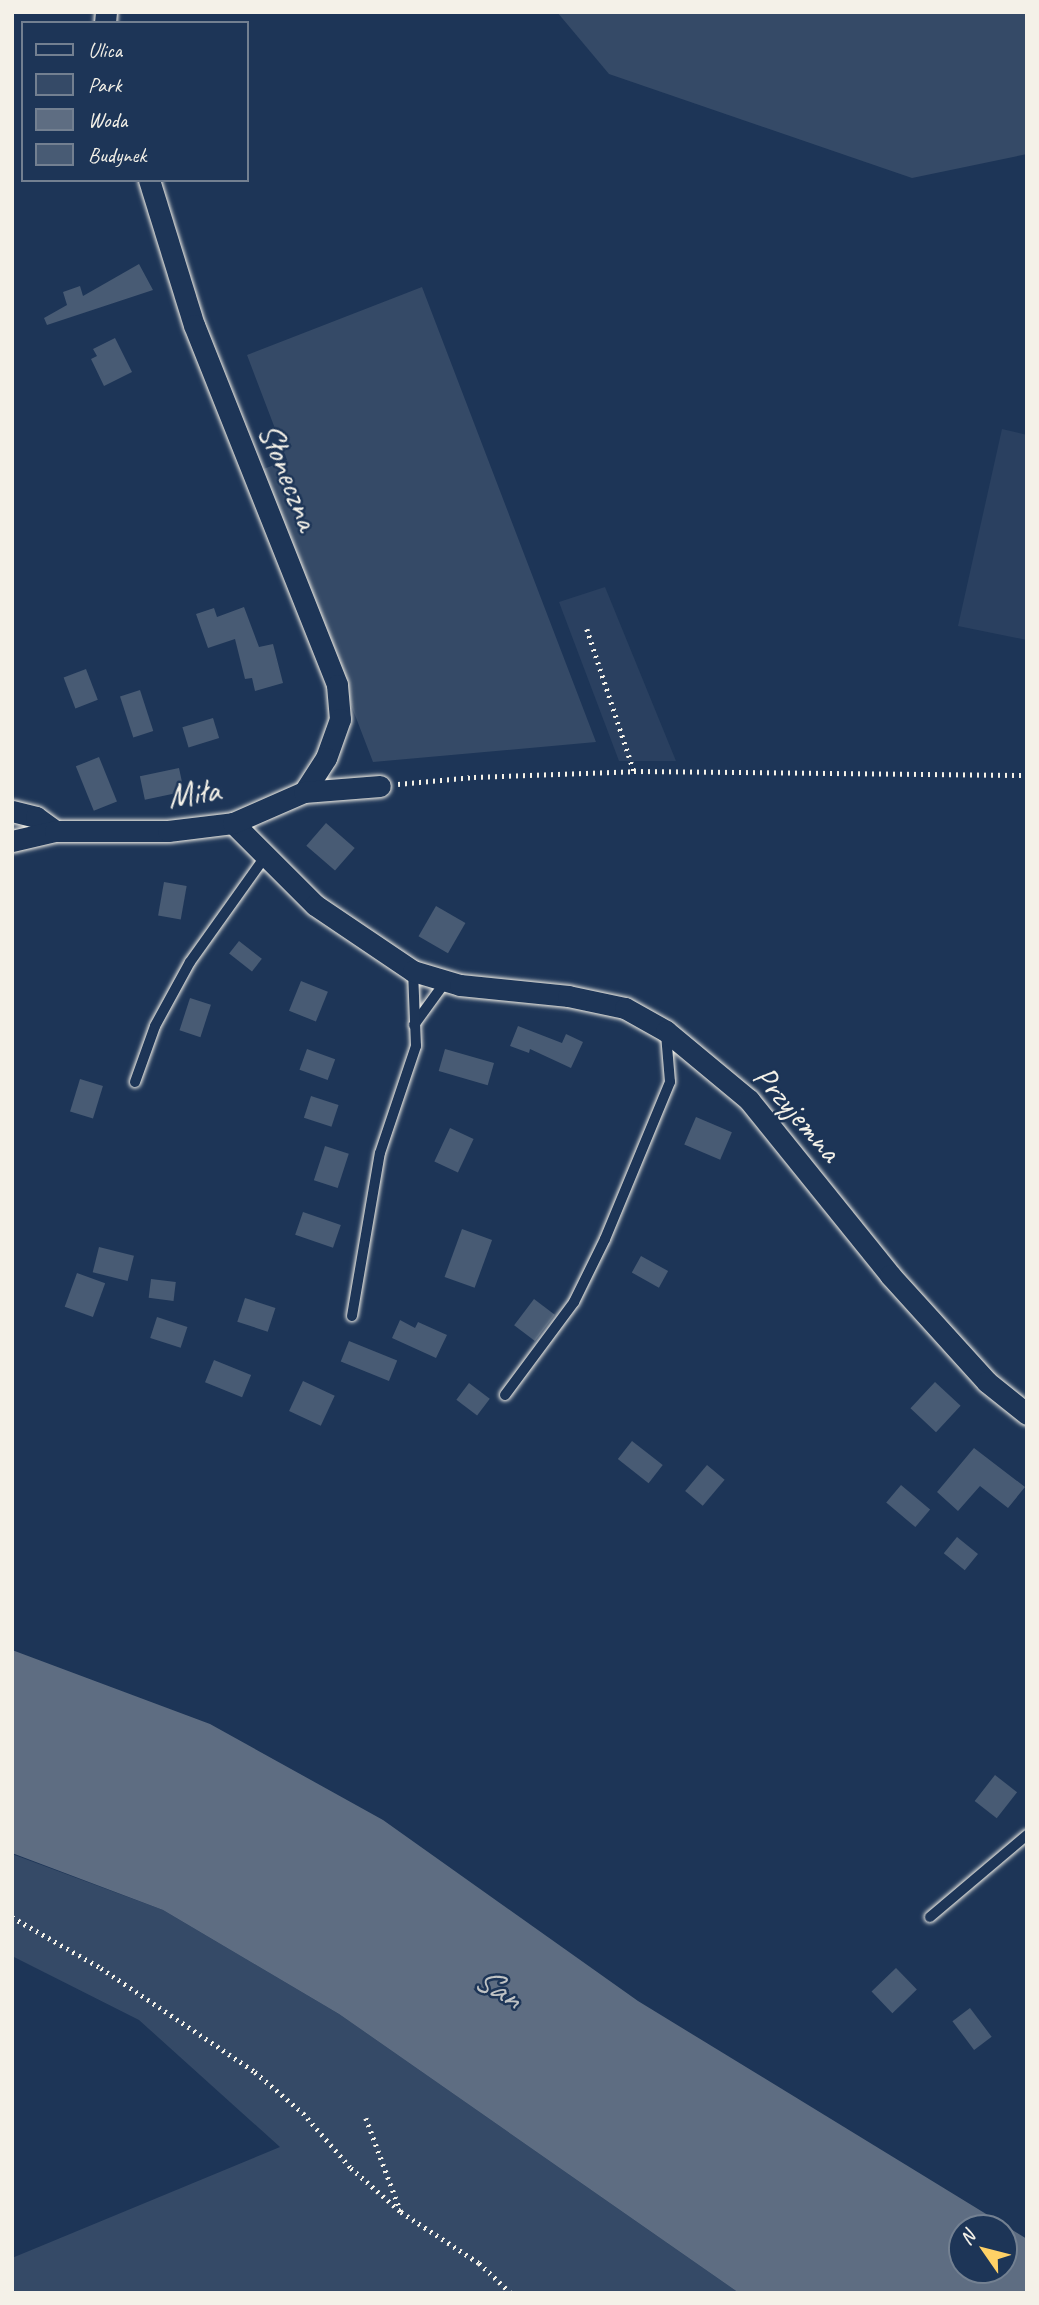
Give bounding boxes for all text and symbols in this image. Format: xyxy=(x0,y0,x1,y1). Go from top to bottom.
legend xyxy=(21,21,248,182)
text: Ulica xyxy=(88,37,122,63)
text: Park xyxy=(88,72,121,98)
text: Woda xyxy=(88,107,127,133)
text: Budynek xyxy=(88,142,146,168)
street label: Słoneczna xyxy=(249,418,327,536)
street label: Miła xyxy=(165,771,223,817)
street label: Przyjemna xyxy=(744,1058,850,1170)
water label: San xyxy=(467,1958,529,2018)
north arrow xyxy=(948,2214,1018,2284)
text: N xyxy=(954,2226,981,2250)

